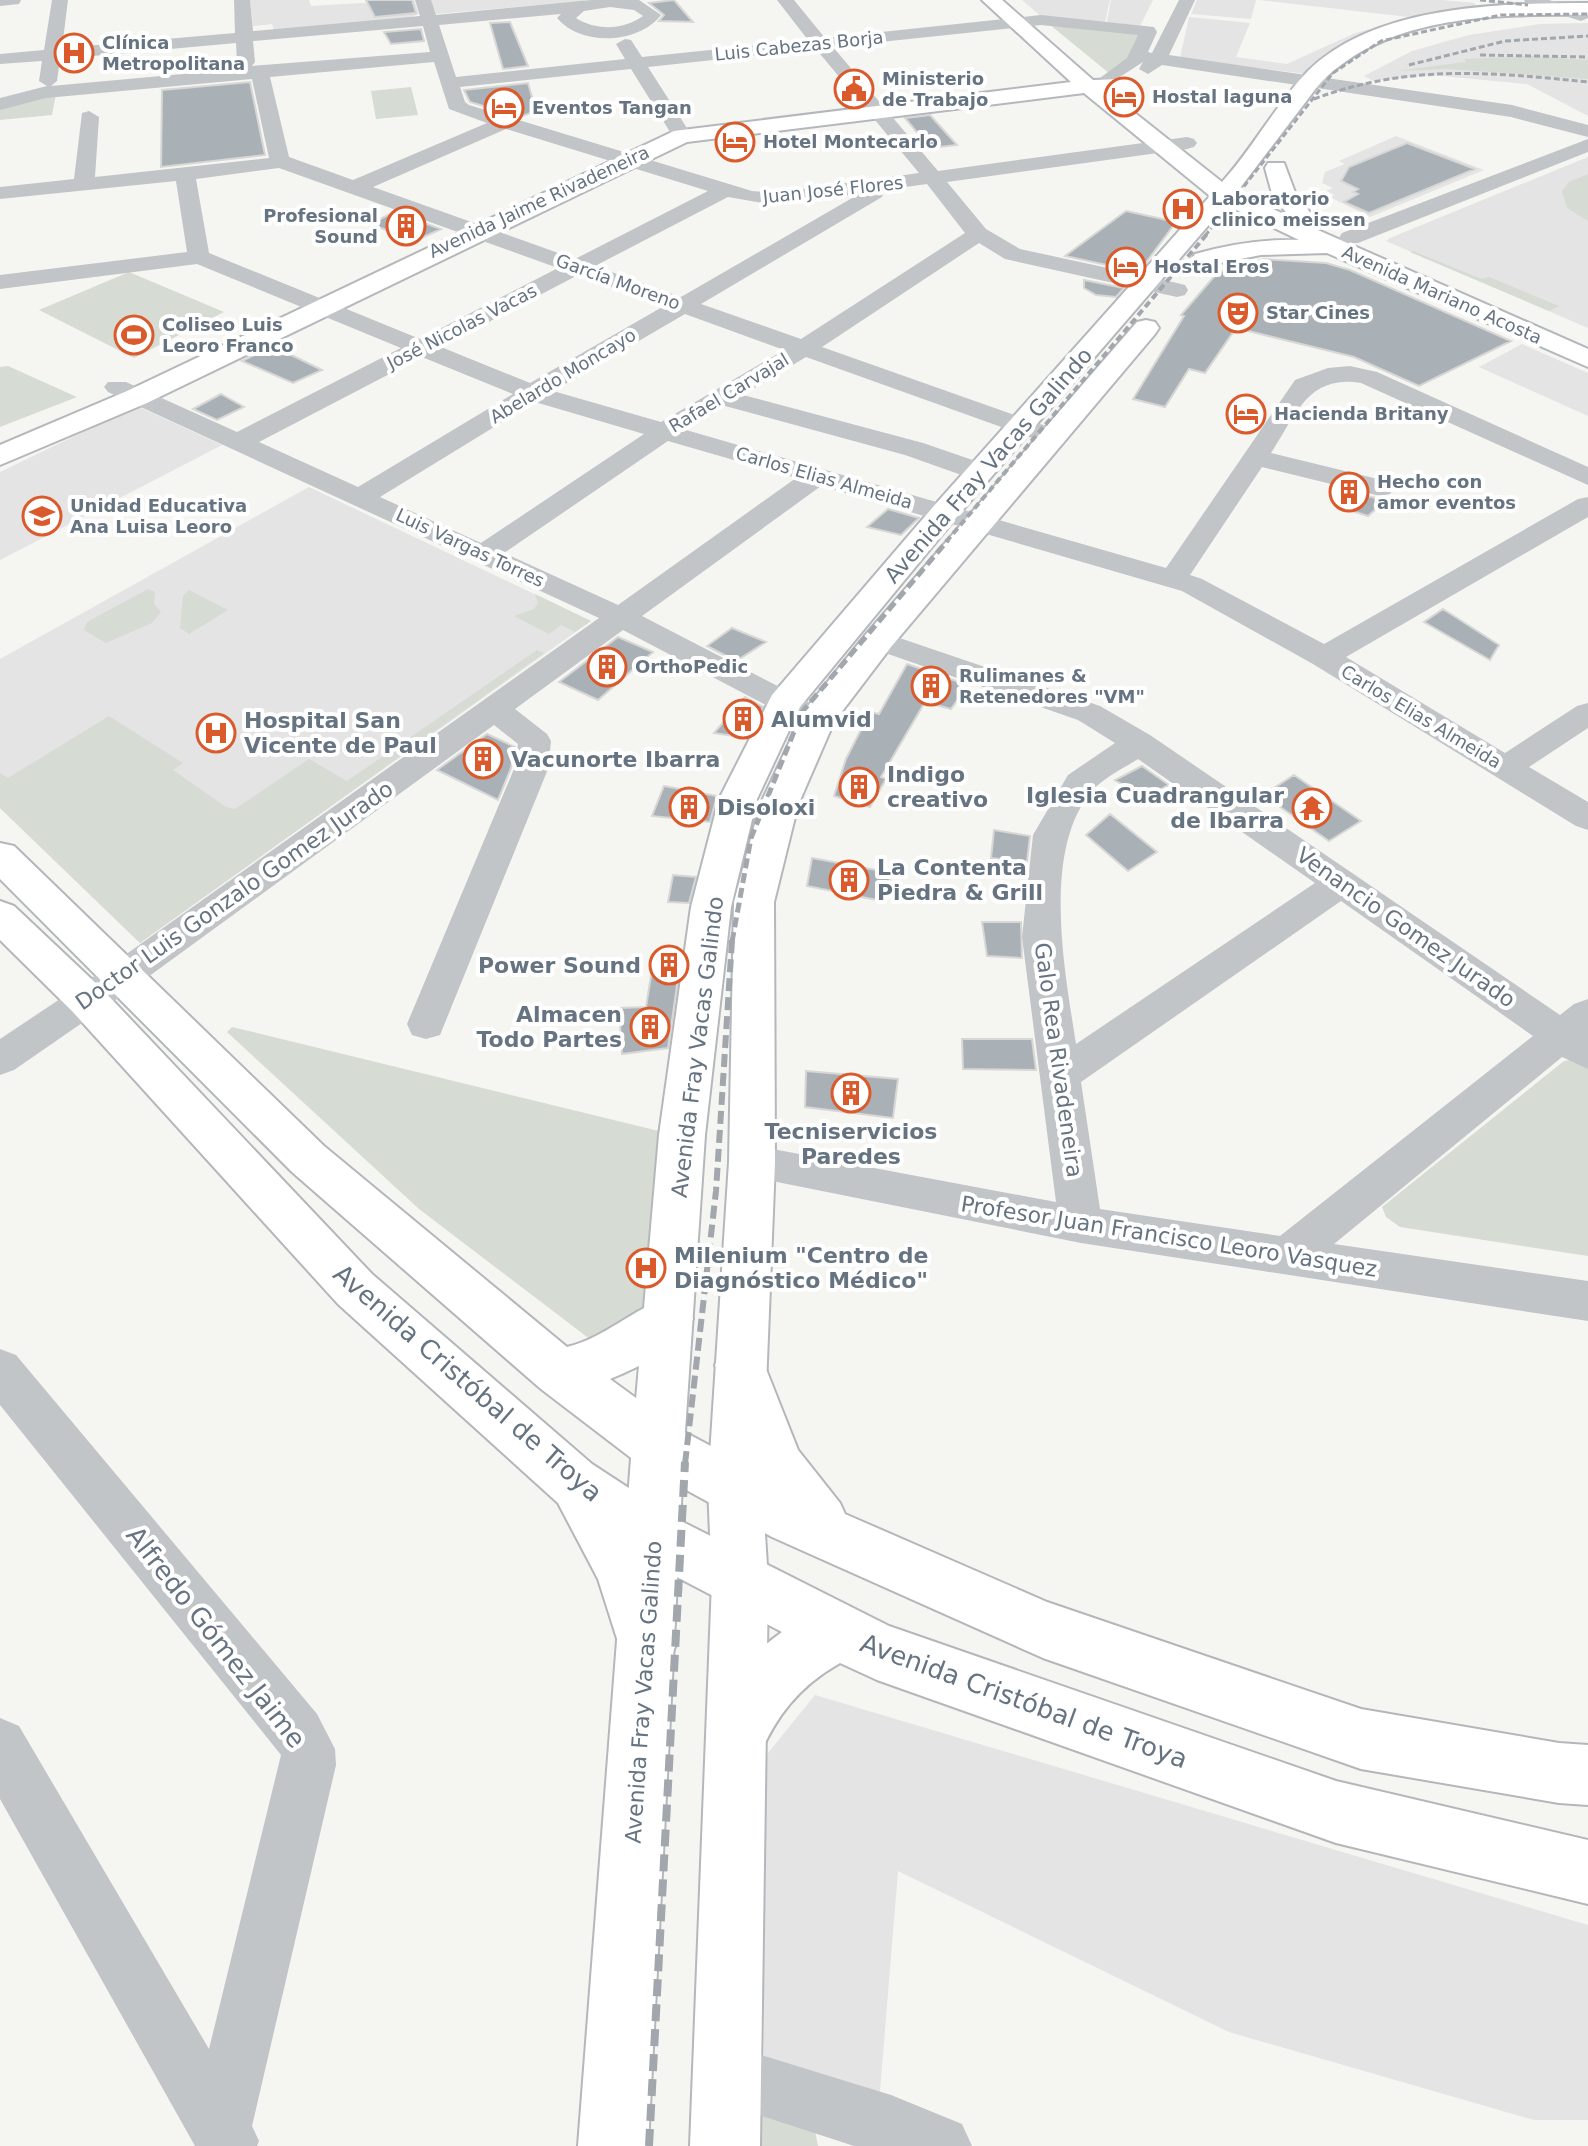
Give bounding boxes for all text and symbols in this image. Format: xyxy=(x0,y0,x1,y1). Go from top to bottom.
street label: Luis Cabezas Borja xyxy=(713,26,884,65)
hospital icon: Clínica Metropolitana xyxy=(53,32,95,74)
place label: Clínica Metropolitana xyxy=(102,32,245,74)
public building icon: Ministerio de Trabajo xyxy=(833,68,875,110)
place label: Ministerio de Trabajo xyxy=(882,68,988,110)
hotel icon: Hostal laguna xyxy=(1103,76,1145,118)
place label: Hostal laguna xyxy=(1152,86,1292,107)
hotel icon: Eventos Tangan xyxy=(483,87,525,129)
place label: Eventos Tangan xyxy=(532,97,692,118)
hotel icon: Hotel Montecarlo xyxy=(714,121,756,163)
place label: Hotel Montecarlo xyxy=(763,131,938,152)
street label: Avenida Jaime Rivadeneira xyxy=(425,141,652,262)
street label: Juan José Flores xyxy=(761,172,904,207)
hospital icon: Laboratorio clinico meissen xyxy=(1162,188,1204,230)
place label: Laboratorio clinico meissen xyxy=(1211,188,1366,230)
place label: Profesional Sound xyxy=(263,205,378,247)
building icon: Profesional Sound xyxy=(385,205,427,247)
street label: Avenida Mariano Acosta xyxy=(1339,241,1545,348)
hotel icon: Hostal Eros xyxy=(1105,246,1147,288)
street label: García Moreno xyxy=(553,249,683,314)
place label: Hostal Eros xyxy=(1154,256,1270,277)
street label: José Nicolas Vacas xyxy=(382,280,540,374)
theatre icon: Star Cines xyxy=(1217,292,1259,334)
place label: Star Cines xyxy=(1266,302,1370,323)
sports icon: Coliseo Luis Leoro Franco xyxy=(113,314,155,356)
place label: Coliseo Luis Leoro Franco xyxy=(162,314,294,356)
street label: Abelardo Moncayo xyxy=(486,324,640,427)
street label: Avenida Fray Vacas Galindo xyxy=(879,343,1097,588)
street label: Rafael Carvajal xyxy=(665,349,792,437)
hotel icon: Hacienda Britany xyxy=(1225,393,1267,435)
place label: Hacienda Britany xyxy=(1274,403,1449,424)
street label: Carlos Elias Almeida xyxy=(733,442,915,513)
building icon: Hecho con amor eventos xyxy=(1328,471,1370,513)
place label: Hecho con amor eventos xyxy=(1377,471,1516,513)
school or university icon: Unidad Educativa Ana Luisa Leoro xyxy=(21,495,63,537)
place label: Unidad Educativa Ana Luisa Leoro xyxy=(70,495,247,537)
street label: Luis Vargas Torres xyxy=(393,504,548,591)
building icon: OrthoPedic xyxy=(586,646,628,688)
place label: OrthoPedic xyxy=(635,656,748,677)
street label: Carlos Elias Almeida xyxy=(1337,660,1505,773)
building icon: Rulimanes & Retenedores "VM" xyxy=(910,665,952,707)
place label: Rulimanes & Retenedores "VM" xyxy=(959,665,1145,707)
building icon: Alumvid xyxy=(722,698,764,740)
place label: Alumvid xyxy=(771,707,872,732)
place label: Hospital San Vicente de Paul xyxy=(244,708,437,758)
hospital icon: Hospital San Vicente de Paul xyxy=(195,712,237,754)
building icon: Vacunorte Ibarra xyxy=(462,738,504,780)
place label: Vacunorte Ibarra xyxy=(511,747,720,772)
place label: Indigo creativo xyxy=(887,762,988,812)
building icon: Indigo creativo xyxy=(838,766,880,808)
street label: Doctor Luis Gonzalo Gomez Jurado xyxy=(71,776,398,1015)
place label: Iglesia Cuadrangular de Ibarra xyxy=(1026,783,1284,833)
building icon: Disoloxi xyxy=(668,786,710,828)
temple icon: Iglesia Cuadrangular de Ibarra xyxy=(1291,787,1333,829)
place label: Disoloxi xyxy=(717,795,815,820)
street label: Venancio Gomez Jurado xyxy=(1292,842,1520,1013)
place label: La Contenta Piedra & Grill xyxy=(877,855,1043,905)
building icon: La Contenta Piedra & Grill xyxy=(828,859,870,901)
street label: Avenida Fray Vacas Galindo xyxy=(667,895,728,1199)
street label: Galo Rea Rivadeneira xyxy=(1030,941,1087,1179)
building icon: Power Sound xyxy=(648,944,690,986)
place label: Power Sound xyxy=(478,953,641,978)
place label: Almacen Todo Partes xyxy=(477,1002,622,1052)
building icon: Almacen Todo Partes xyxy=(629,1006,671,1048)
building icon: Tecniservicios Paredes xyxy=(830,1072,872,1114)
place label: Tecniservicios Paredes xyxy=(765,1119,937,1169)
street label: Profesor Juan Francisco Leoro Vasquez xyxy=(959,1191,1379,1282)
place label: Milenium "Centro de Diagnóstico Médico" xyxy=(674,1243,928,1293)
hospital icon: Milenium "Centro de Diagnóstico Médico" xyxy=(625,1247,667,1289)
street label: Avenida Cristóbal de Troya xyxy=(328,1258,608,1508)
street label: Alfredo Gómez Jaime xyxy=(120,1520,312,1754)
street label: Avenida Fray Vacas Galindo xyxy=(620,1540,667,1844)
street label: Avenida Cristóbal de Troya xyxy=(856,1628,1192,1774)

